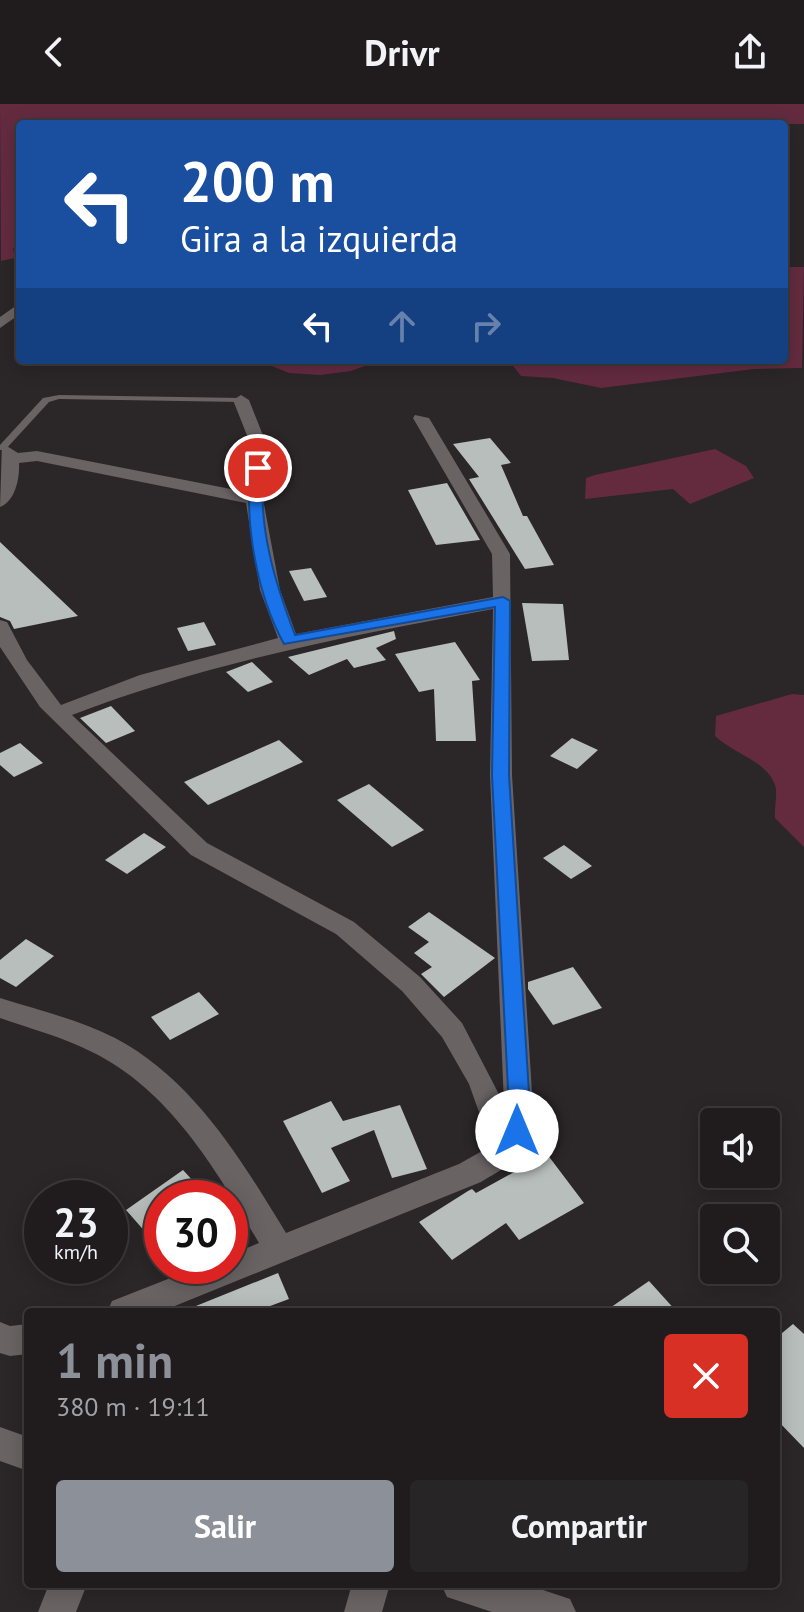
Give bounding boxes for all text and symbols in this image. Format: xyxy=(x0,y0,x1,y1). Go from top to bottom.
text: Drivr xyxy=(364,29,440,76)
icon: back xyxy=(32,30,76,74)
icon: share xyxy=(728,30,772,74)
text: 200 m xyxy=(180,145,335,217)
icon: left xyxy=(48,152,152,256)
text: Gira a la izquierda xyxy=(180,215,458,262)
icon: left xyxy=(296,304,340,348)
icon: ahead xyxy=(380,304,424,348)
icon: right xyxy=(464,304,508,348)
pin xyxy=(224,434,292,502)
icon: arrive xyxy=(236,446,280,490)
position arrow xyxy=(475,1089,559,1173)
map controls xyxy=(700,1108,780,1284)
button: sound xyxy=(700,1108,780,1188)
speed limit sign: 30 xyxy=(144,1180,248,1284)
text: 23 xyxy=(53,1196,99,1248)
button: search xyxy=(700,1204,780,1284)
text: km/h xyxy=(54,1239,98,1265)
text: 1 min xyxy=(56,1329,173,1391)
button: close xyxy=(664,1334,748,1418)
text: 380 m · 19:11 xyxy=(56,1390,210,1423)
button: Salir xyxy=(56,1480,394,1572)
button: Compartir xyxy=(410,1480,748,1572)

